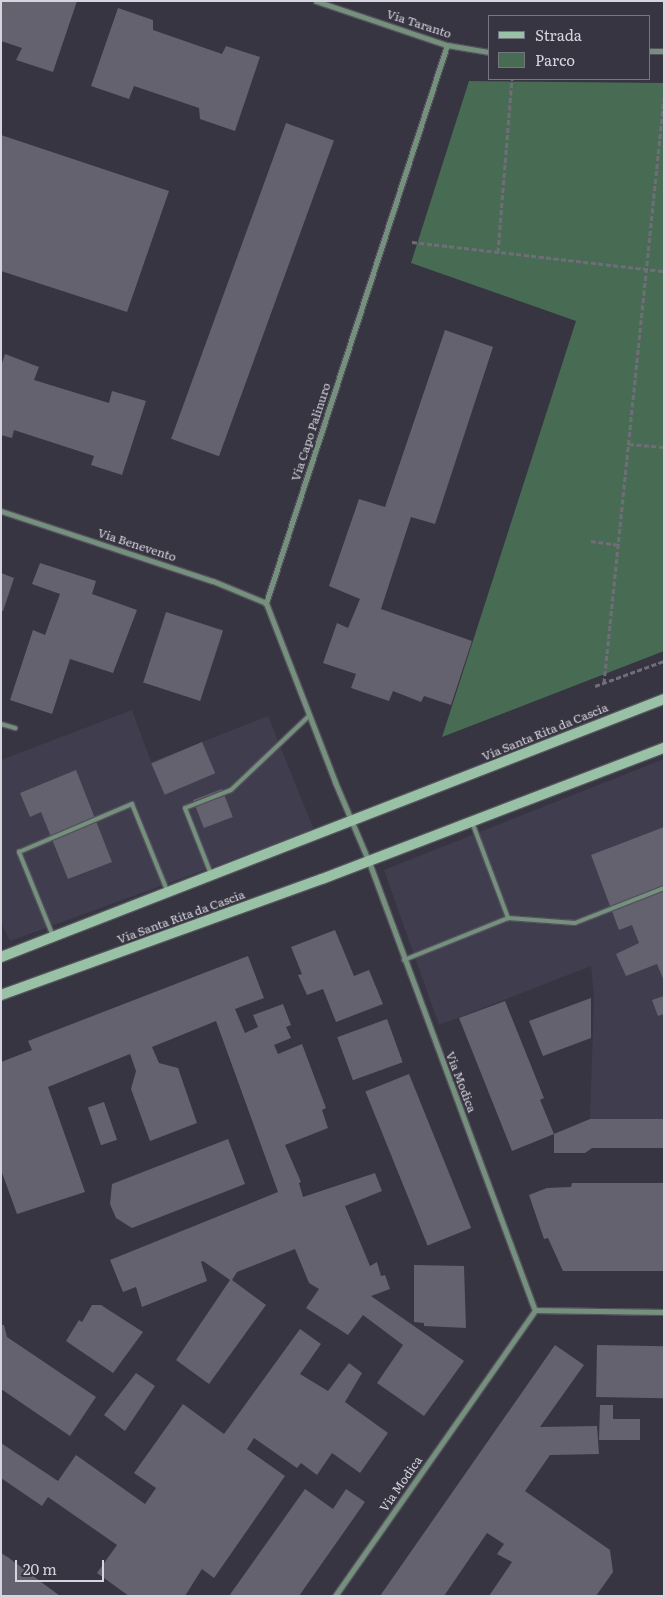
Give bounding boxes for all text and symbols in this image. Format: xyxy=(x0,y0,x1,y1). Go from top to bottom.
street label: Via Taranto xyxy=(385,7,453,41)
legend xyxy=(488,15,650,80)
text: Strada xyxy=(535,23,582,46)
text: Parco xyxy=(535,48,575,71)
street label: Via Capo Palinuro xyxy=(288,381,334,483)
street label: Via Benevento xyxy=(96,526,178,564)
street label: Via Santa Rita da Cascia xyxy=(480,700,610,764)
street label: Via Santa Rita da Cascia xyxy=(115,887,247,947)
street label: Via Modica xyxy=(443,1049,479,1115)
street label: Via Modica xyxy=(377,1454,425,1514)
scale bar xyxy=(18,1550,106,1582)
text: 20 m xyxy=(23,1557,57,1580)

